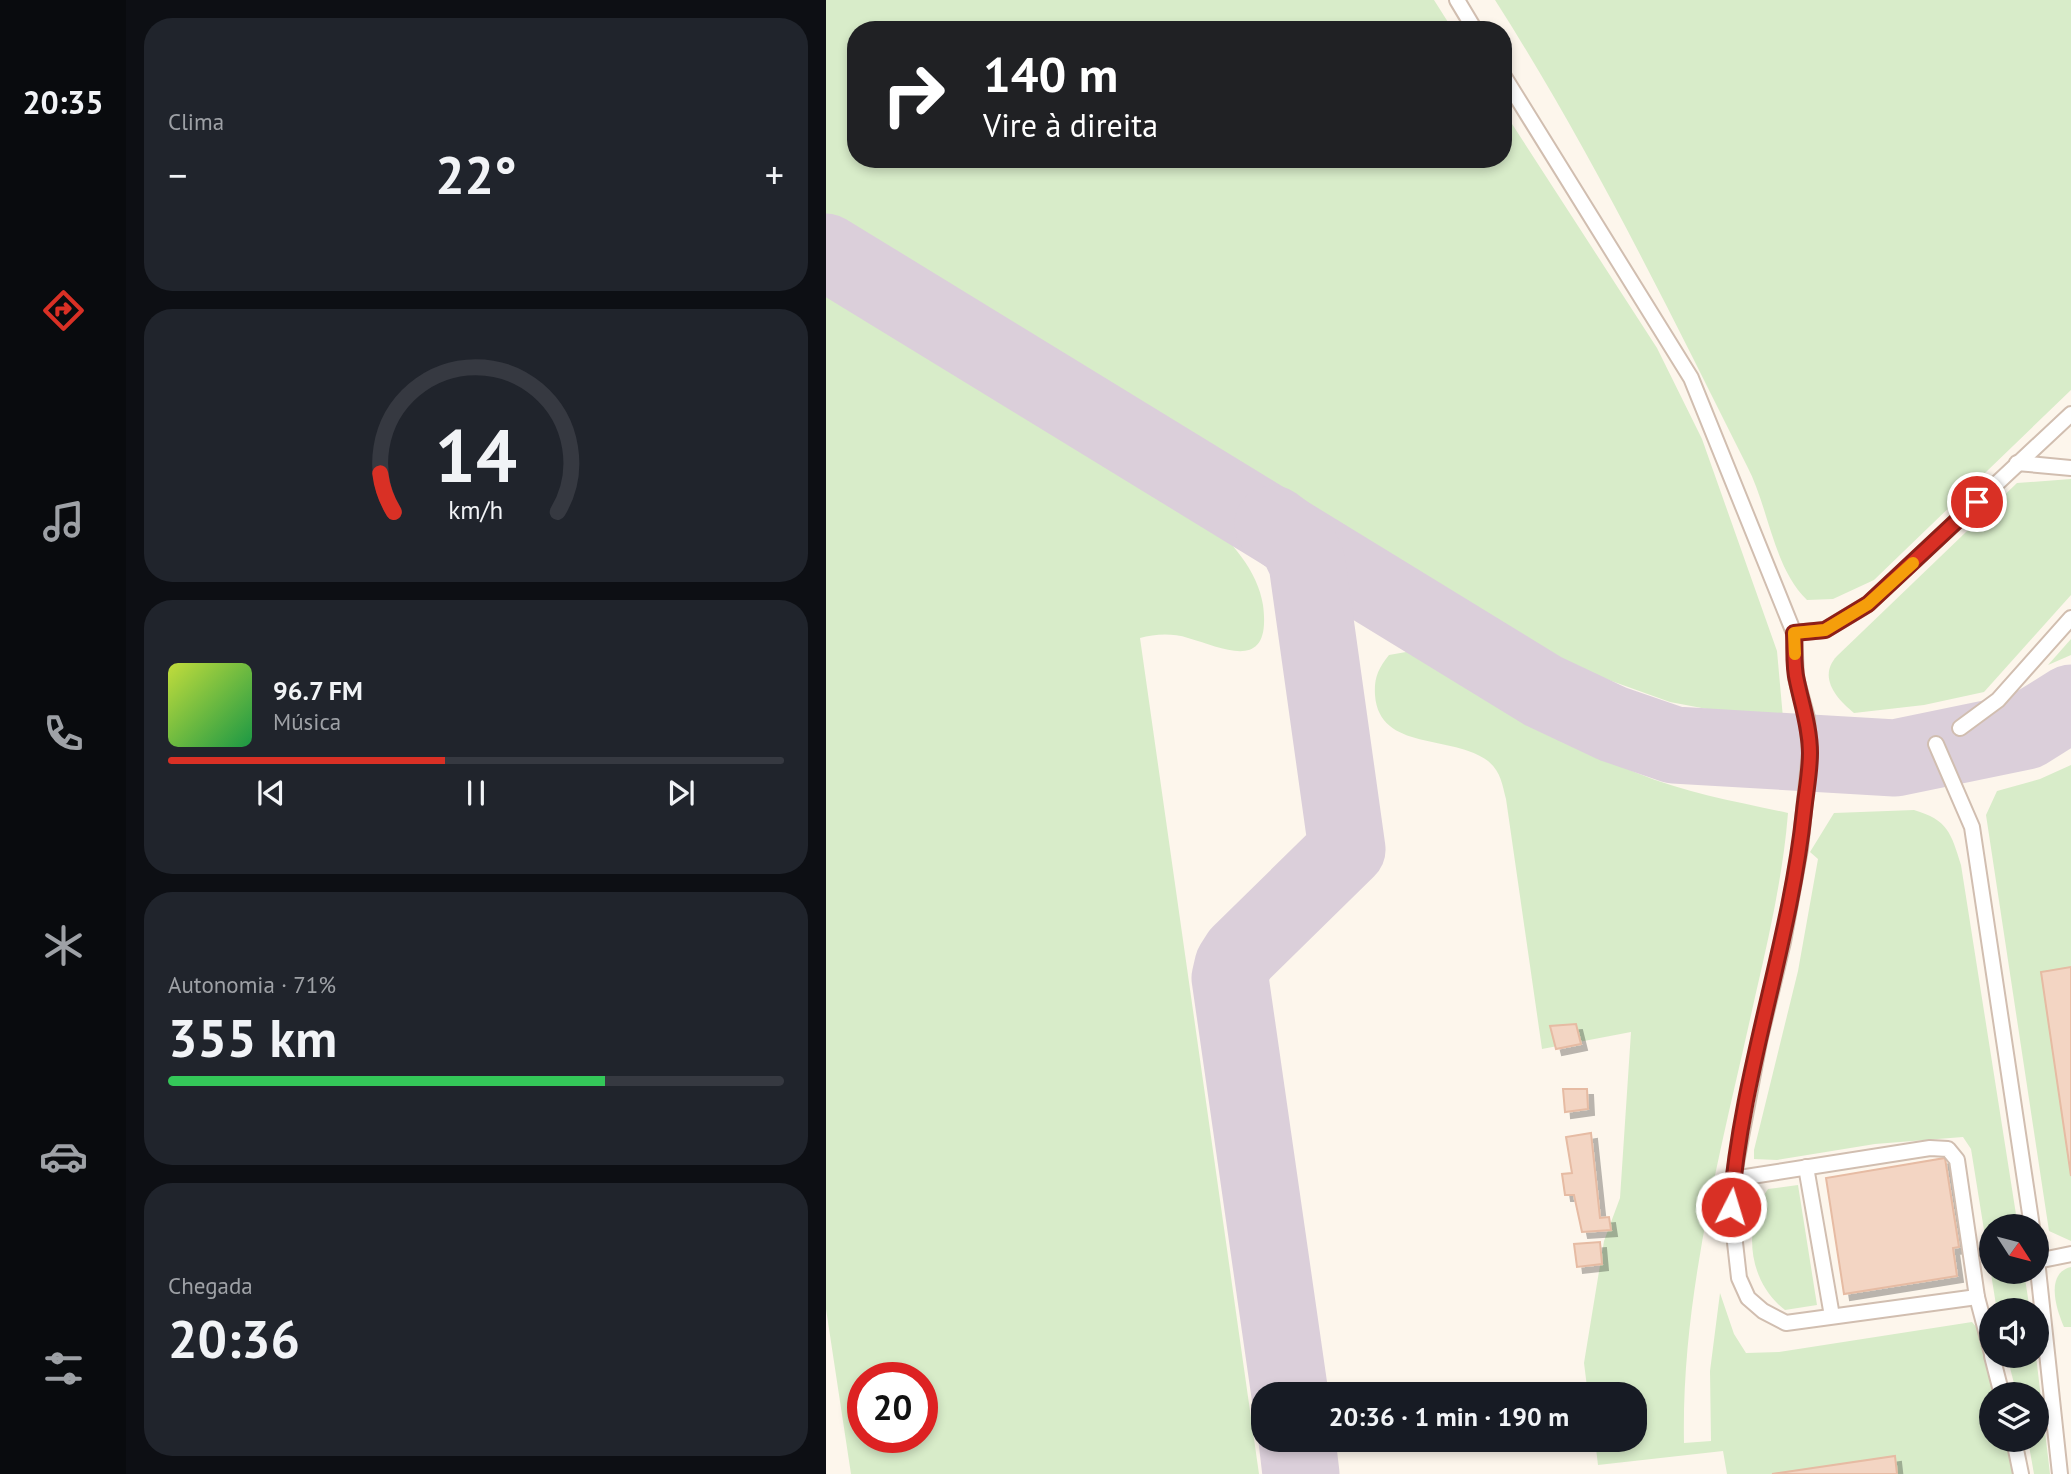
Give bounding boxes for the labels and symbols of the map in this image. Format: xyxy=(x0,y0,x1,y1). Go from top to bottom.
pin xyxy=(1947,472,2007,532)
position arrow xyxy=(1694,1170,1768,1244)
north arrow xyxy=(1979,1214,2049,1284)
speed limit sign: 20 xyxy=(847,1362,938,1453)

